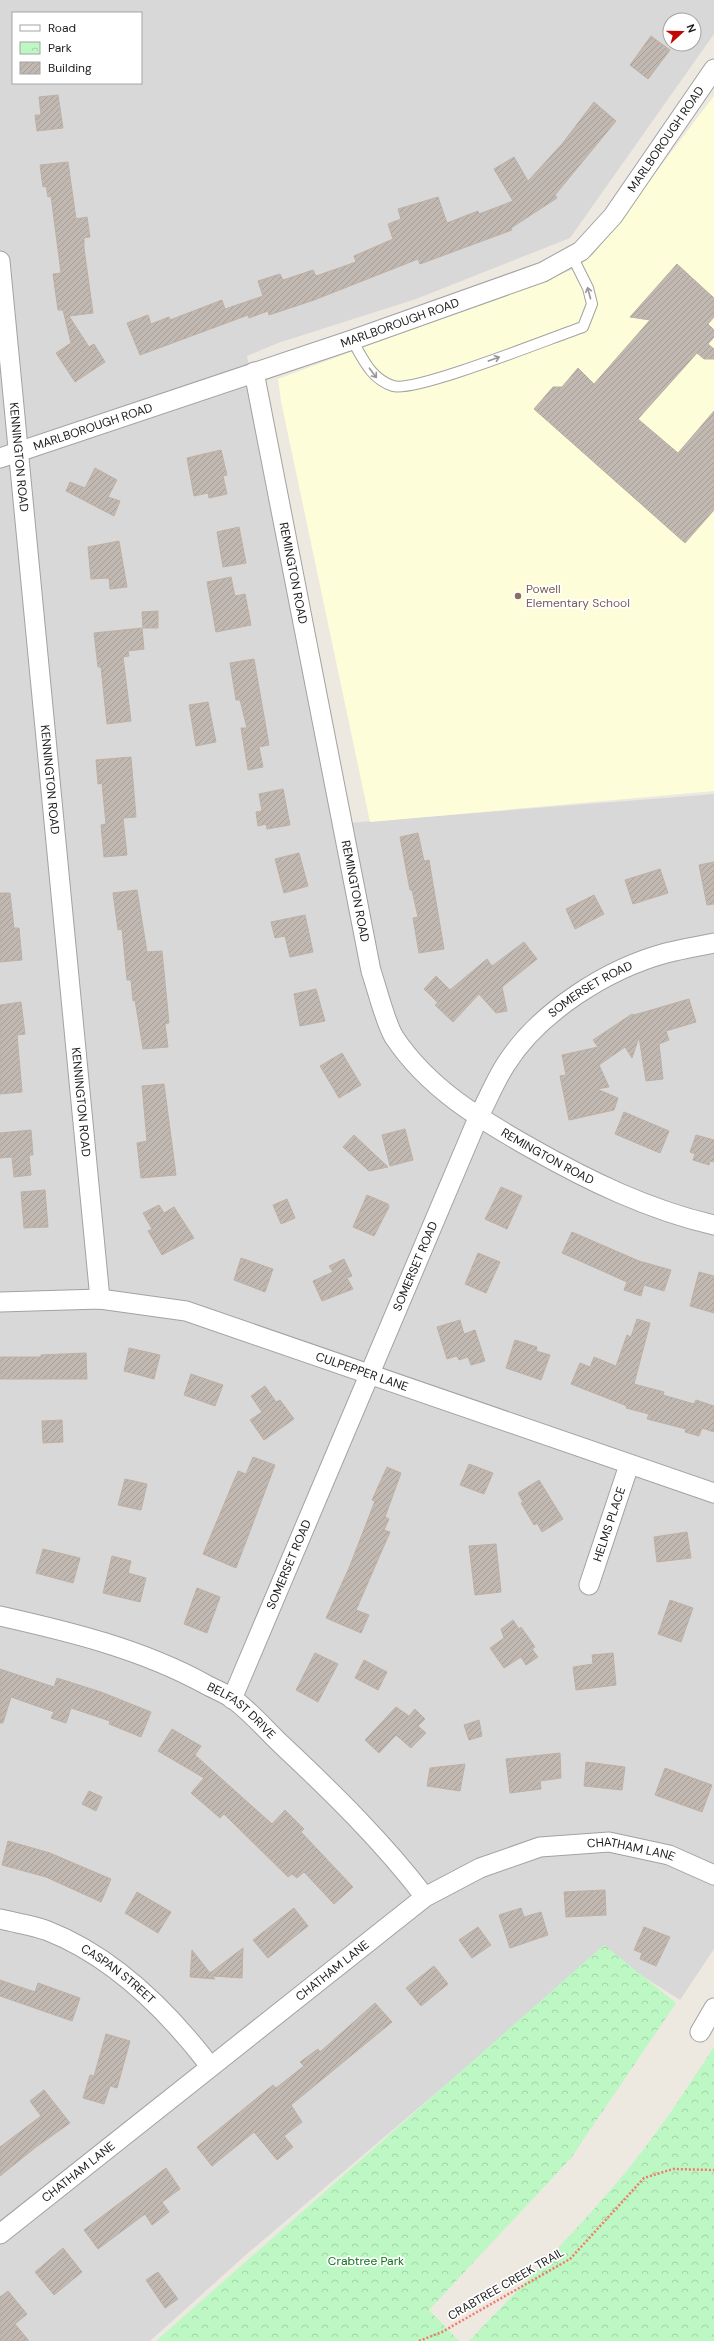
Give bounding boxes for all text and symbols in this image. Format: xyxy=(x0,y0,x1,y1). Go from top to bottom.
legend xyxy=(12,12,142,84)
north arrow xyxy=(662,12,702,52)
text: Road xyxy=(48,20,76,36)
text: N xyxy=(683,22,699,35)
text: Park xyxy=(48,40,72,56)
text: Building xyxy=(48,60,92,76)
street label: MARLBOROUGH ROAD xyxy=(624,83,708,195)
one-way arrow xyxy=(585,287,592,300)
street label: MARLBOROUGH ROAD xyxy=(338,294,461,351)
one-way arrow xyxy=(487,354,499,362)
one-way arrow xyxy=(369,368,377,379)
street label: MARLBOROUGH ROAD xyxy=(31,399,155,454)
street label: KENNINGTON ROAD xyxy=(6,402,32,513)
street label: REMINGTON ROAD xyxy=(276,521,311,625)
place label: Powell Elementary School xyxy=(526,581,630,611)
marker: Powell Elementary School xyxy=(513,591,523,601)
street label: KENNINGTON ROAD xyxy=(37,724,63,835)
street label: REMINGTON ROAD xyxy=(338,839,373,943)
street label: SOMERSET ROAD xyxy=(545,958,635,1021)
street label: KENNINGTON ROAD xyxy=(68,1047,94,1158)
street label: REMINGTON ROAD xyxy=(498,1125,597,1188)
street label: SOMERSET ROAD xyxy=(389,1219,441,1314)
street label: CULPEPPER LANE xyxy=(314,1348,411,1395)
street label: HELMS PLACE xyxy=(589,1485,629,1564)
street label: SOMERSET ROAD xyxy=(263,1517,315,1612)
street label: BELFAST DRIVE xyxy=(204,1679,279,1742)
street label: CHATHAM LANE xyxy=(586,1834,678,1865)
street label: CHATHAM LANE xyxy=(292,1936,372,2005)
street label: CASPAN STREET xyxy=(78,1940,159,2007)
street label: CHATHAM LANE xyxy=(38,2138,119,2206)
street label: CRABTREE CREEK TRAIL xyxy=(445,2244,567,2324)
park label: Crabtree Park xyxy=(328,2253,404,2269)

